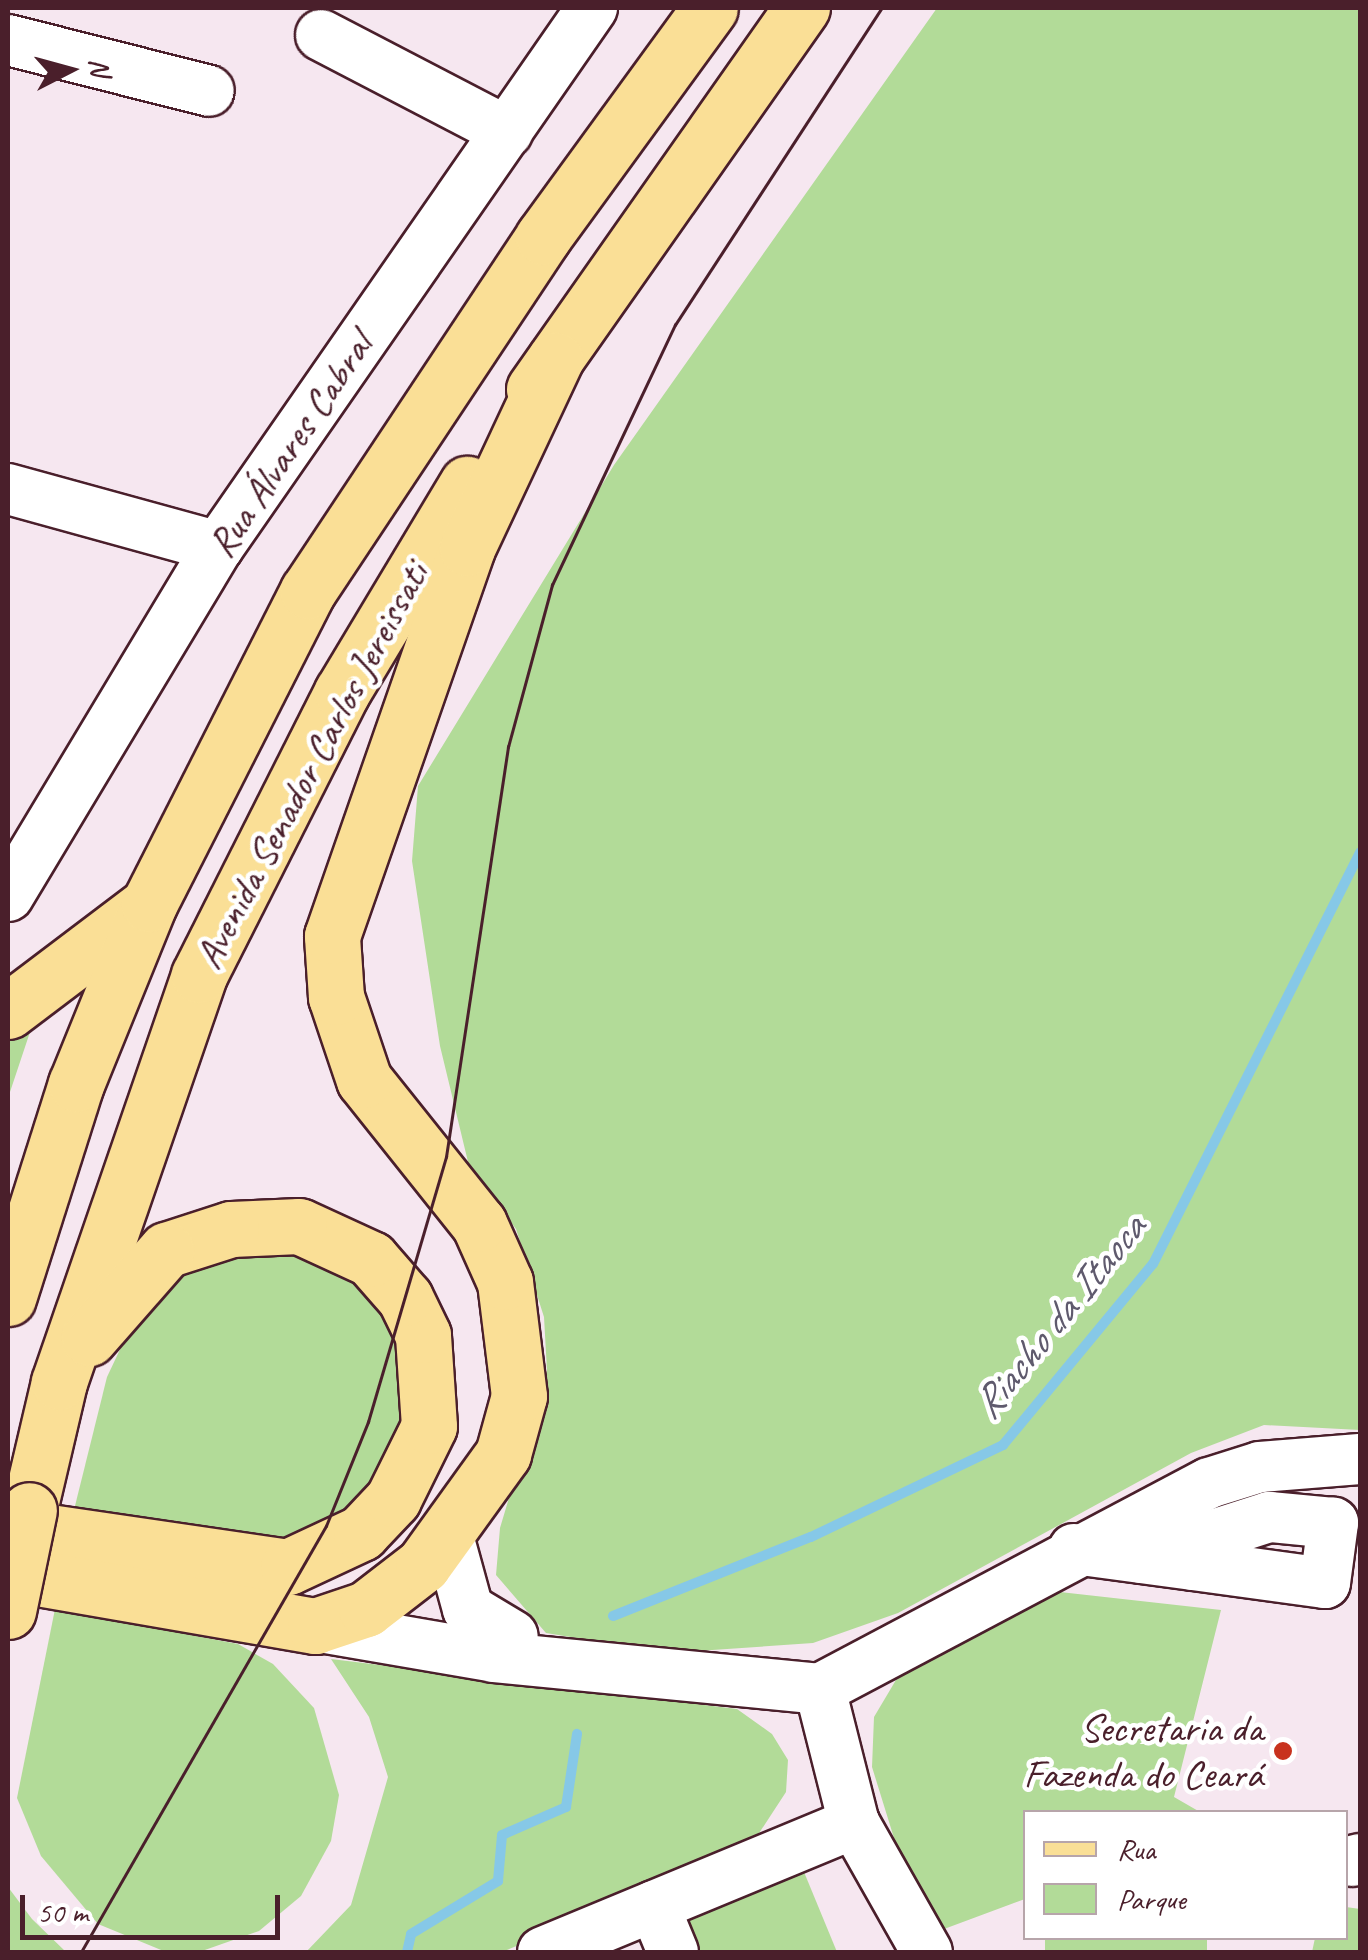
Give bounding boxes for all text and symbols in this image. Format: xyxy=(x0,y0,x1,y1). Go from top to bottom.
north arrow xyxy=(20,20,120,120)
text: N xyxy=(82,56,119,77)
street label: Rua Álvares Cabral xyxy=(197,324,383,566)
street label: Avenida Senador Carlos Jereissati xyxy=(183,554,439,976)
water label: Riacho da Itaoca xyxy=(962,1205,1156,1429)
place label: Secretaria da Fazenda do Ceará xyxy=(1024,1704,1263,1798)
marker: Secretaria da Fazenda do Ceará xyxy=(1272,1740,1294,1762)
legend xyxy=(1023,1810,1348,1940)
text: Rua xyxy=(1117,1830,1155,1868)
scale bar xyxy=(25,1875,285,1937)
text: Parque xyxy=(1117,1880,1186,1918)
text: 50 m xyxy=(37,1893,88,1931)

